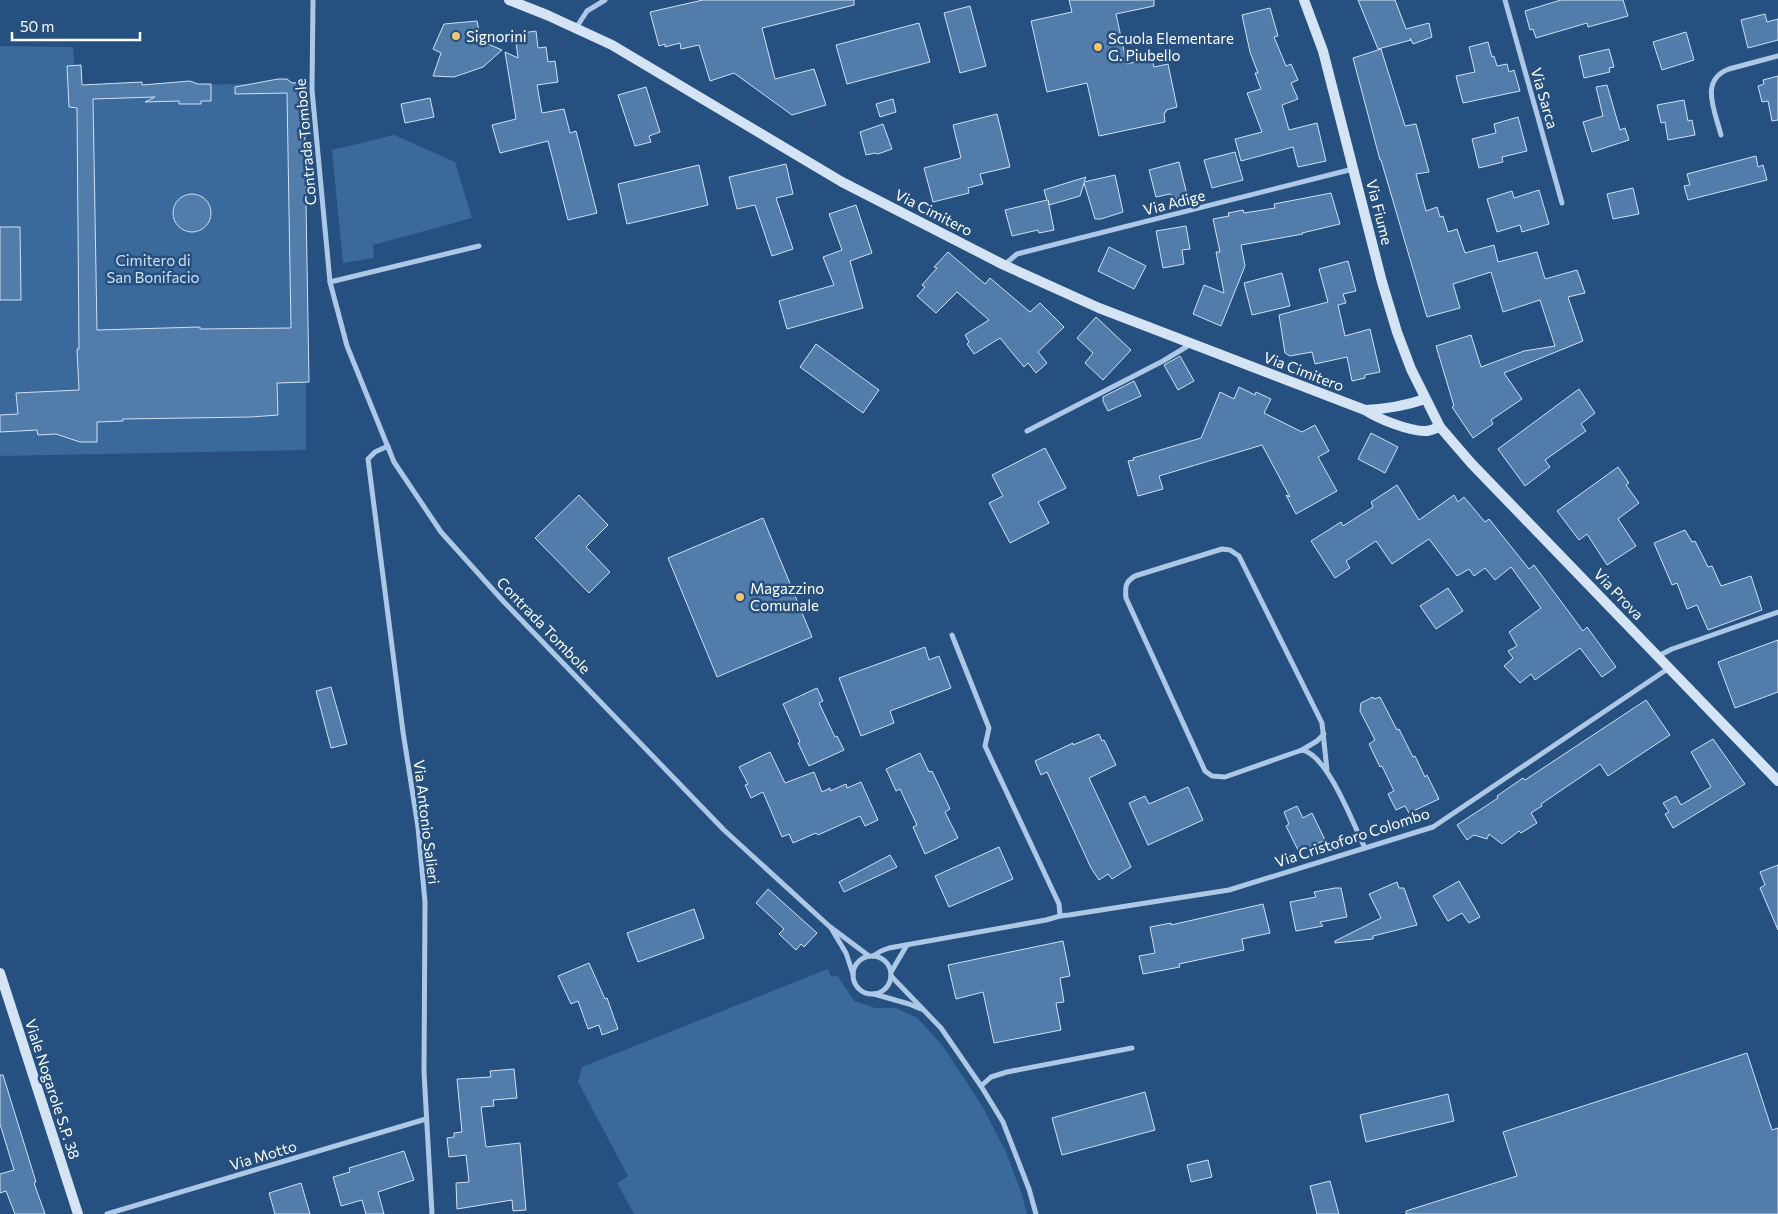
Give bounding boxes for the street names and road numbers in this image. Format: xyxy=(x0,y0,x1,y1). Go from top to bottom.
street label: Via Sarca xyxy=(1528,65,1562,131)
street label: Contrada Tombole xyxy=(290,78,320,206)
street label: Via Fiume xyxy=(1363,177,1397,247)
street label: Via Cimitero xyxy=(892,185,976,239)
street label: Via Adige xyxy=(1141,186,1207,218)
street label: Via Cimitero xyxy=(1261,347,1347,395)
street label: Via Prova xyxy=(1590,565,1648,623)
street label: Contrada Tombole xyxy=(493,573,595,677)
street label: Via Antonio Salieri xyxy=(410,759,444,885)
street label: Via Cristoforo Colombo xyxy=(1272,803,1432,871)
street label: Viale Nogarole S.P. 38 xyxy=(22,1017,84,1161)
street label: Via Motto xyxy=(227,1136,299,1174)

